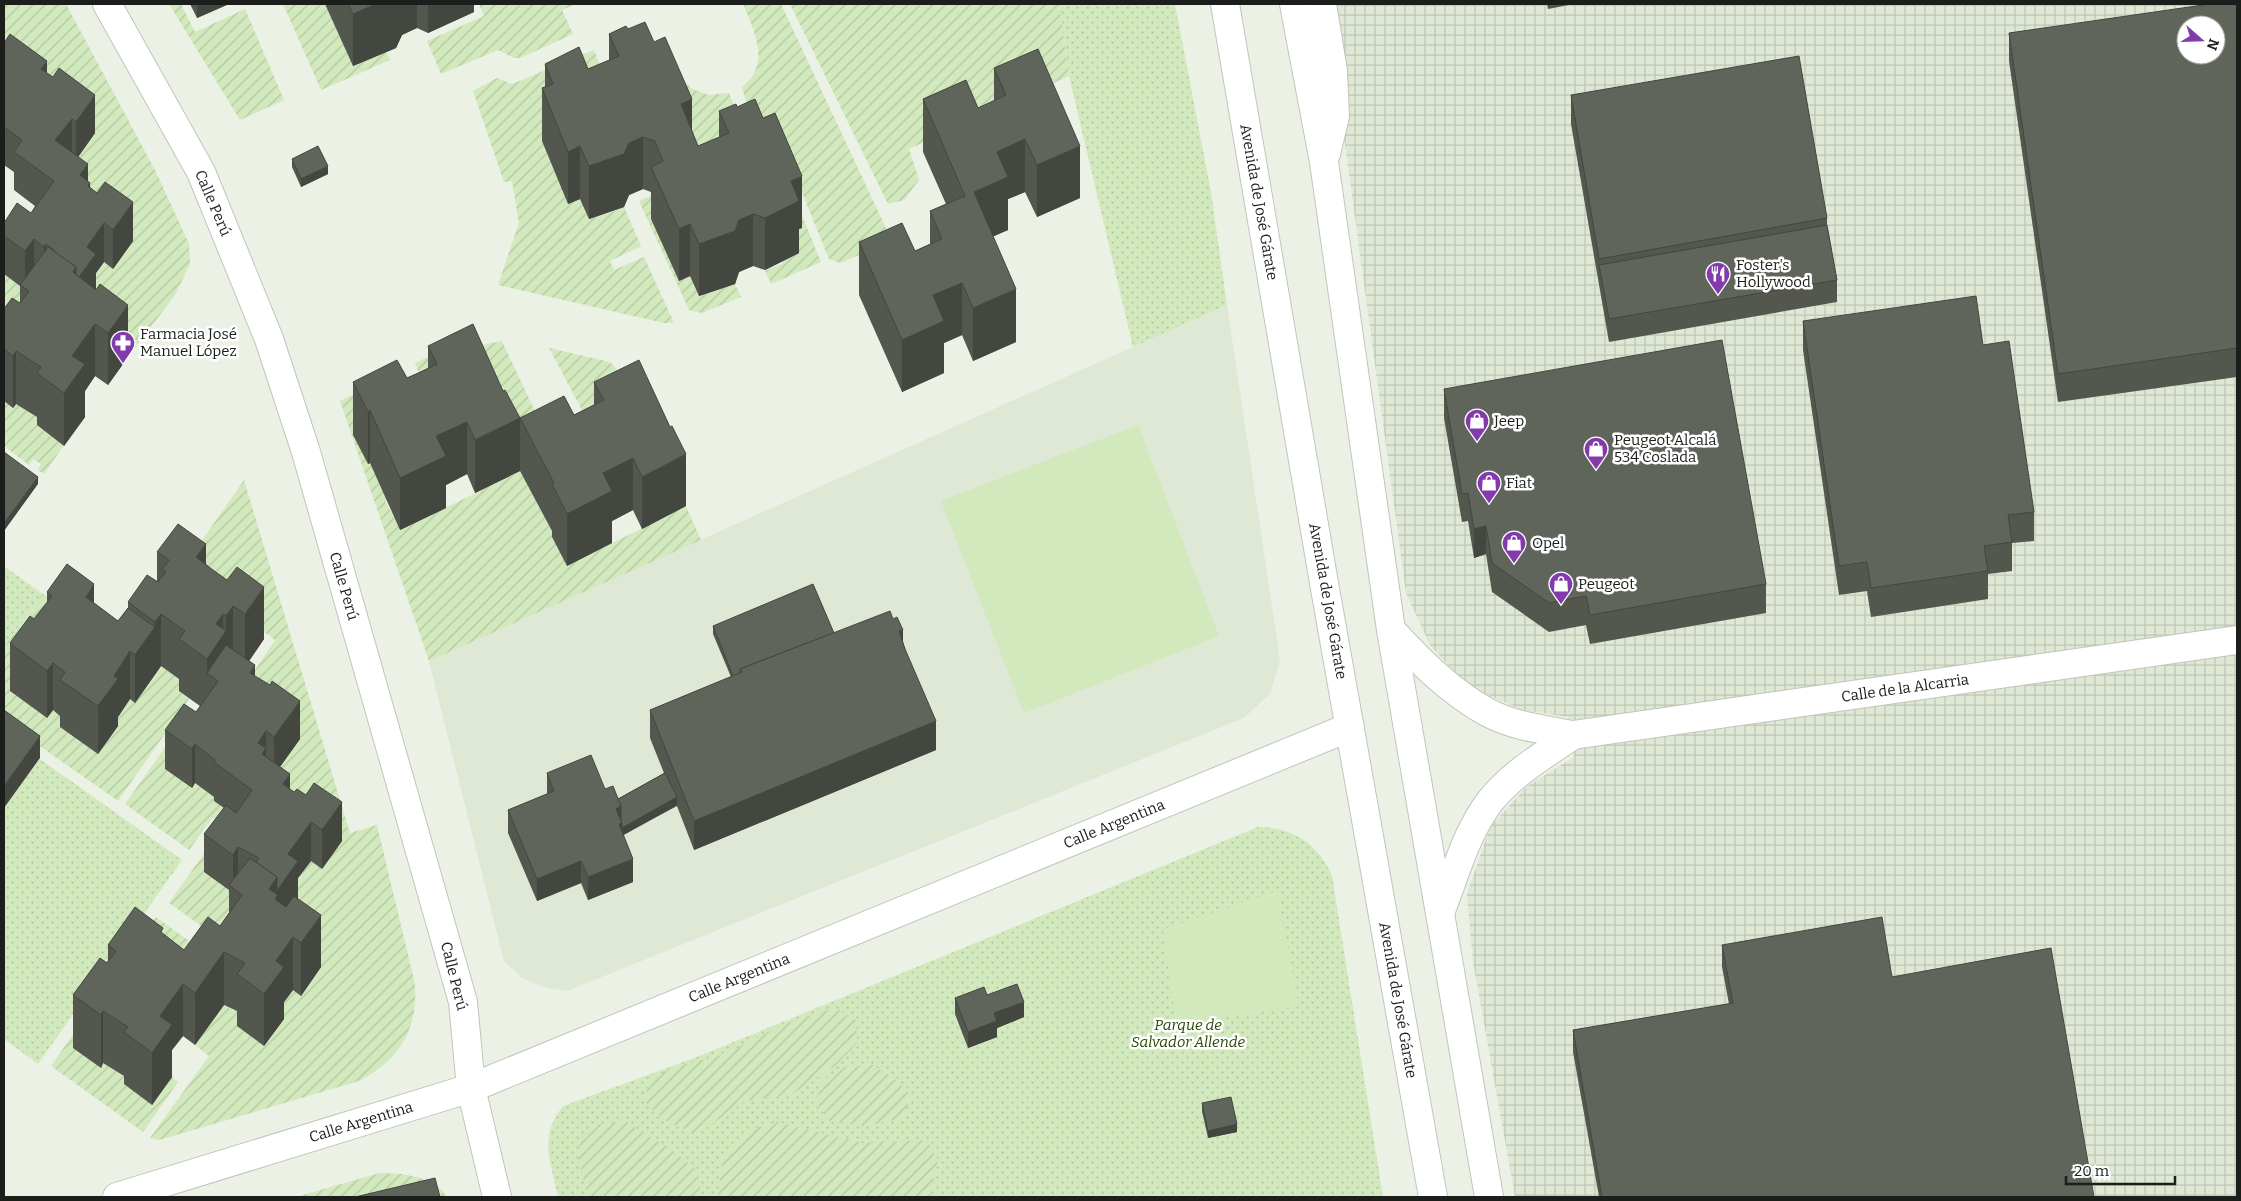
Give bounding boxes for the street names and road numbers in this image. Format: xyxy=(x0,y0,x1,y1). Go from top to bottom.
street label: Avenida de José Gárate xyxy=(1236,122,1282,282)
street label: Calle Perú xyxy=(191,167,235,239)
street label: Avenida de José Gárate xyxy=(1305,521,1351,681)
street label: Calle Perú xyxy=(326,550,362,622)
street label: Calle de la Alcarria xyxy=(1840,670,1970,706)
street label: Calle Argentina xyxy=(1061,796,1167,852)
street label: Avenida de José Gárate xyxy=(1375,920,1421,1080)
street label: Calle Perú xyxy=(437,940,471,1012)
street label: Calle Argentina xyxy=(686,950,792,1006)
street label: Calle Argentina xyxy=(307,1098,415,1146)

